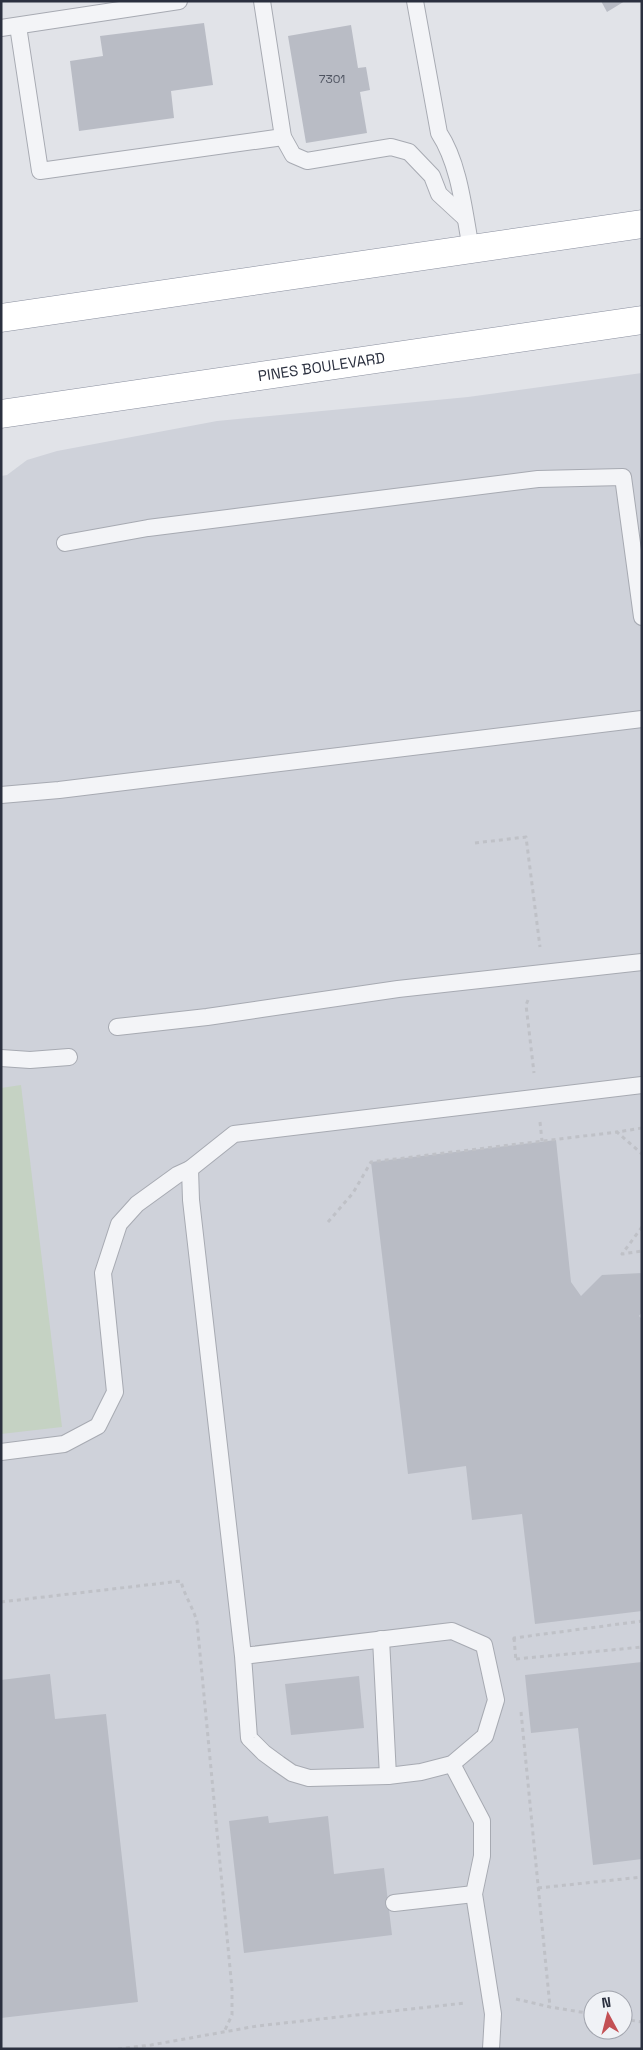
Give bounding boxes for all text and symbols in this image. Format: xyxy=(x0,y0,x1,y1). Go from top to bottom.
house number: 7301 xyxy=(319,71,345,87)
street label: PINES BOULEVARD xyxy=(257,348,386,385)
north arrow xyxy=(583,1990,633,2040)
text: N xyxy=(601,1993,612,2012)

